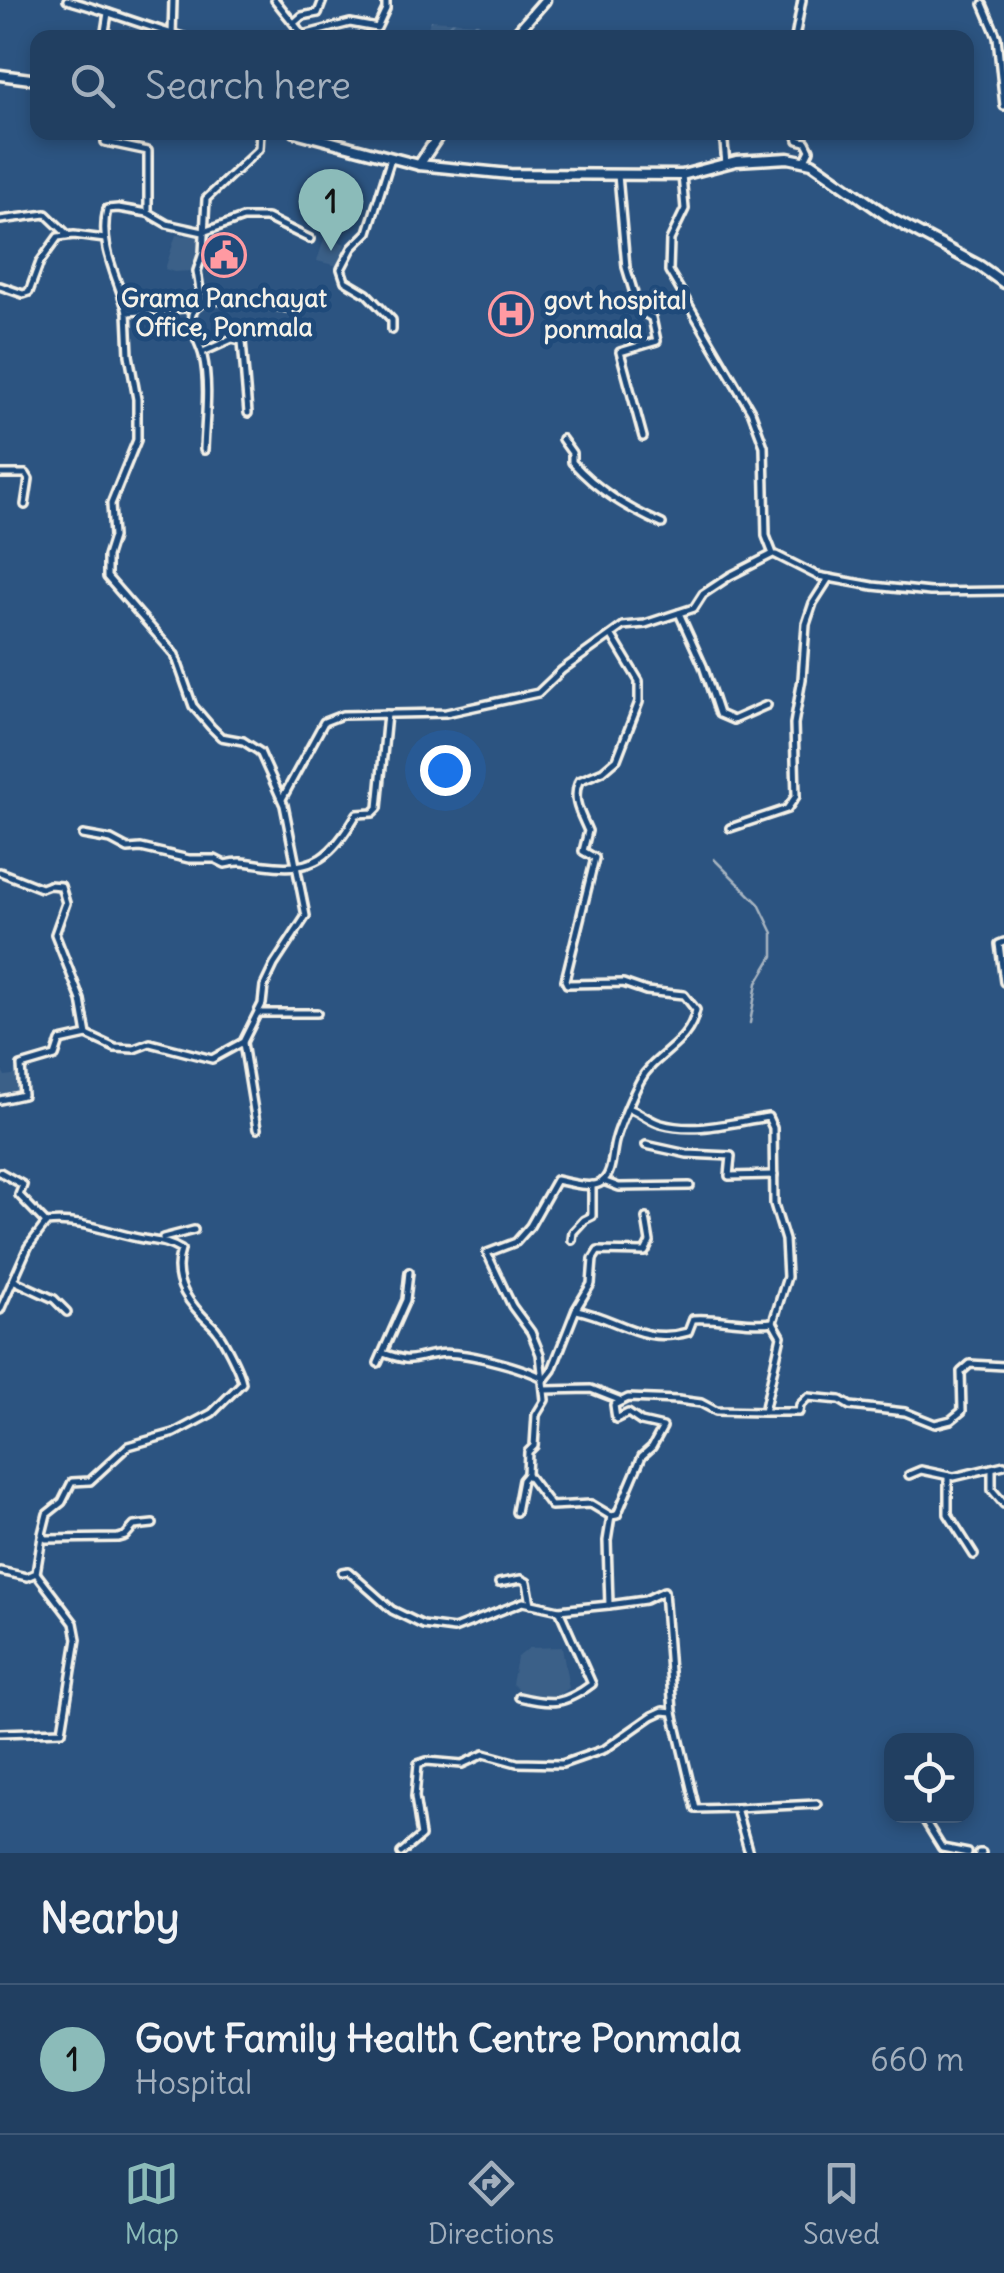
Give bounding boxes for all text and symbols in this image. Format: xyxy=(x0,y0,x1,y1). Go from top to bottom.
search box xyxy=(30,30,974,140)
icon: search xyxy=(65,58,120,113)
text: Search here xyxy=(145,62,351,109)
pin: 1 xyxy=(298,168,364,251)
public building icon: Grama Panchayat Office, Ponmala xyxy=(201,232,247,278)
place label: Grama Panchayat Office, Ponmala xyxy=(121,282,327,343)
place label: govt hospital ponmala xyxy=(544,284,687,345)
hospital icon: govt hospital ponmala xyxy=(488,291,534,337)
your location xyxy=(420,745,471,796)
map controls xyxy=(884,1733,974,1823)
button: locate xyxy=(884,1733,974,1823)
text: Nearby xyxy=(40,1892,179,1944)
text: Govt Family Health Centre Ponmala xyxy=(135,2015,741,2062)
text: 1 xyxy=(66,2039,79,2080)
text: 660 m xyxy=(870,2039,964,2080)
text: Hospital xyxy=(135,2062,252,2103)
tab: Map xyxy=(124,2156,179,2252)
tab: Directions xyxy=(428,2156,554,2252)
tab: Saved xyxy=(803,2156,880,2252)

